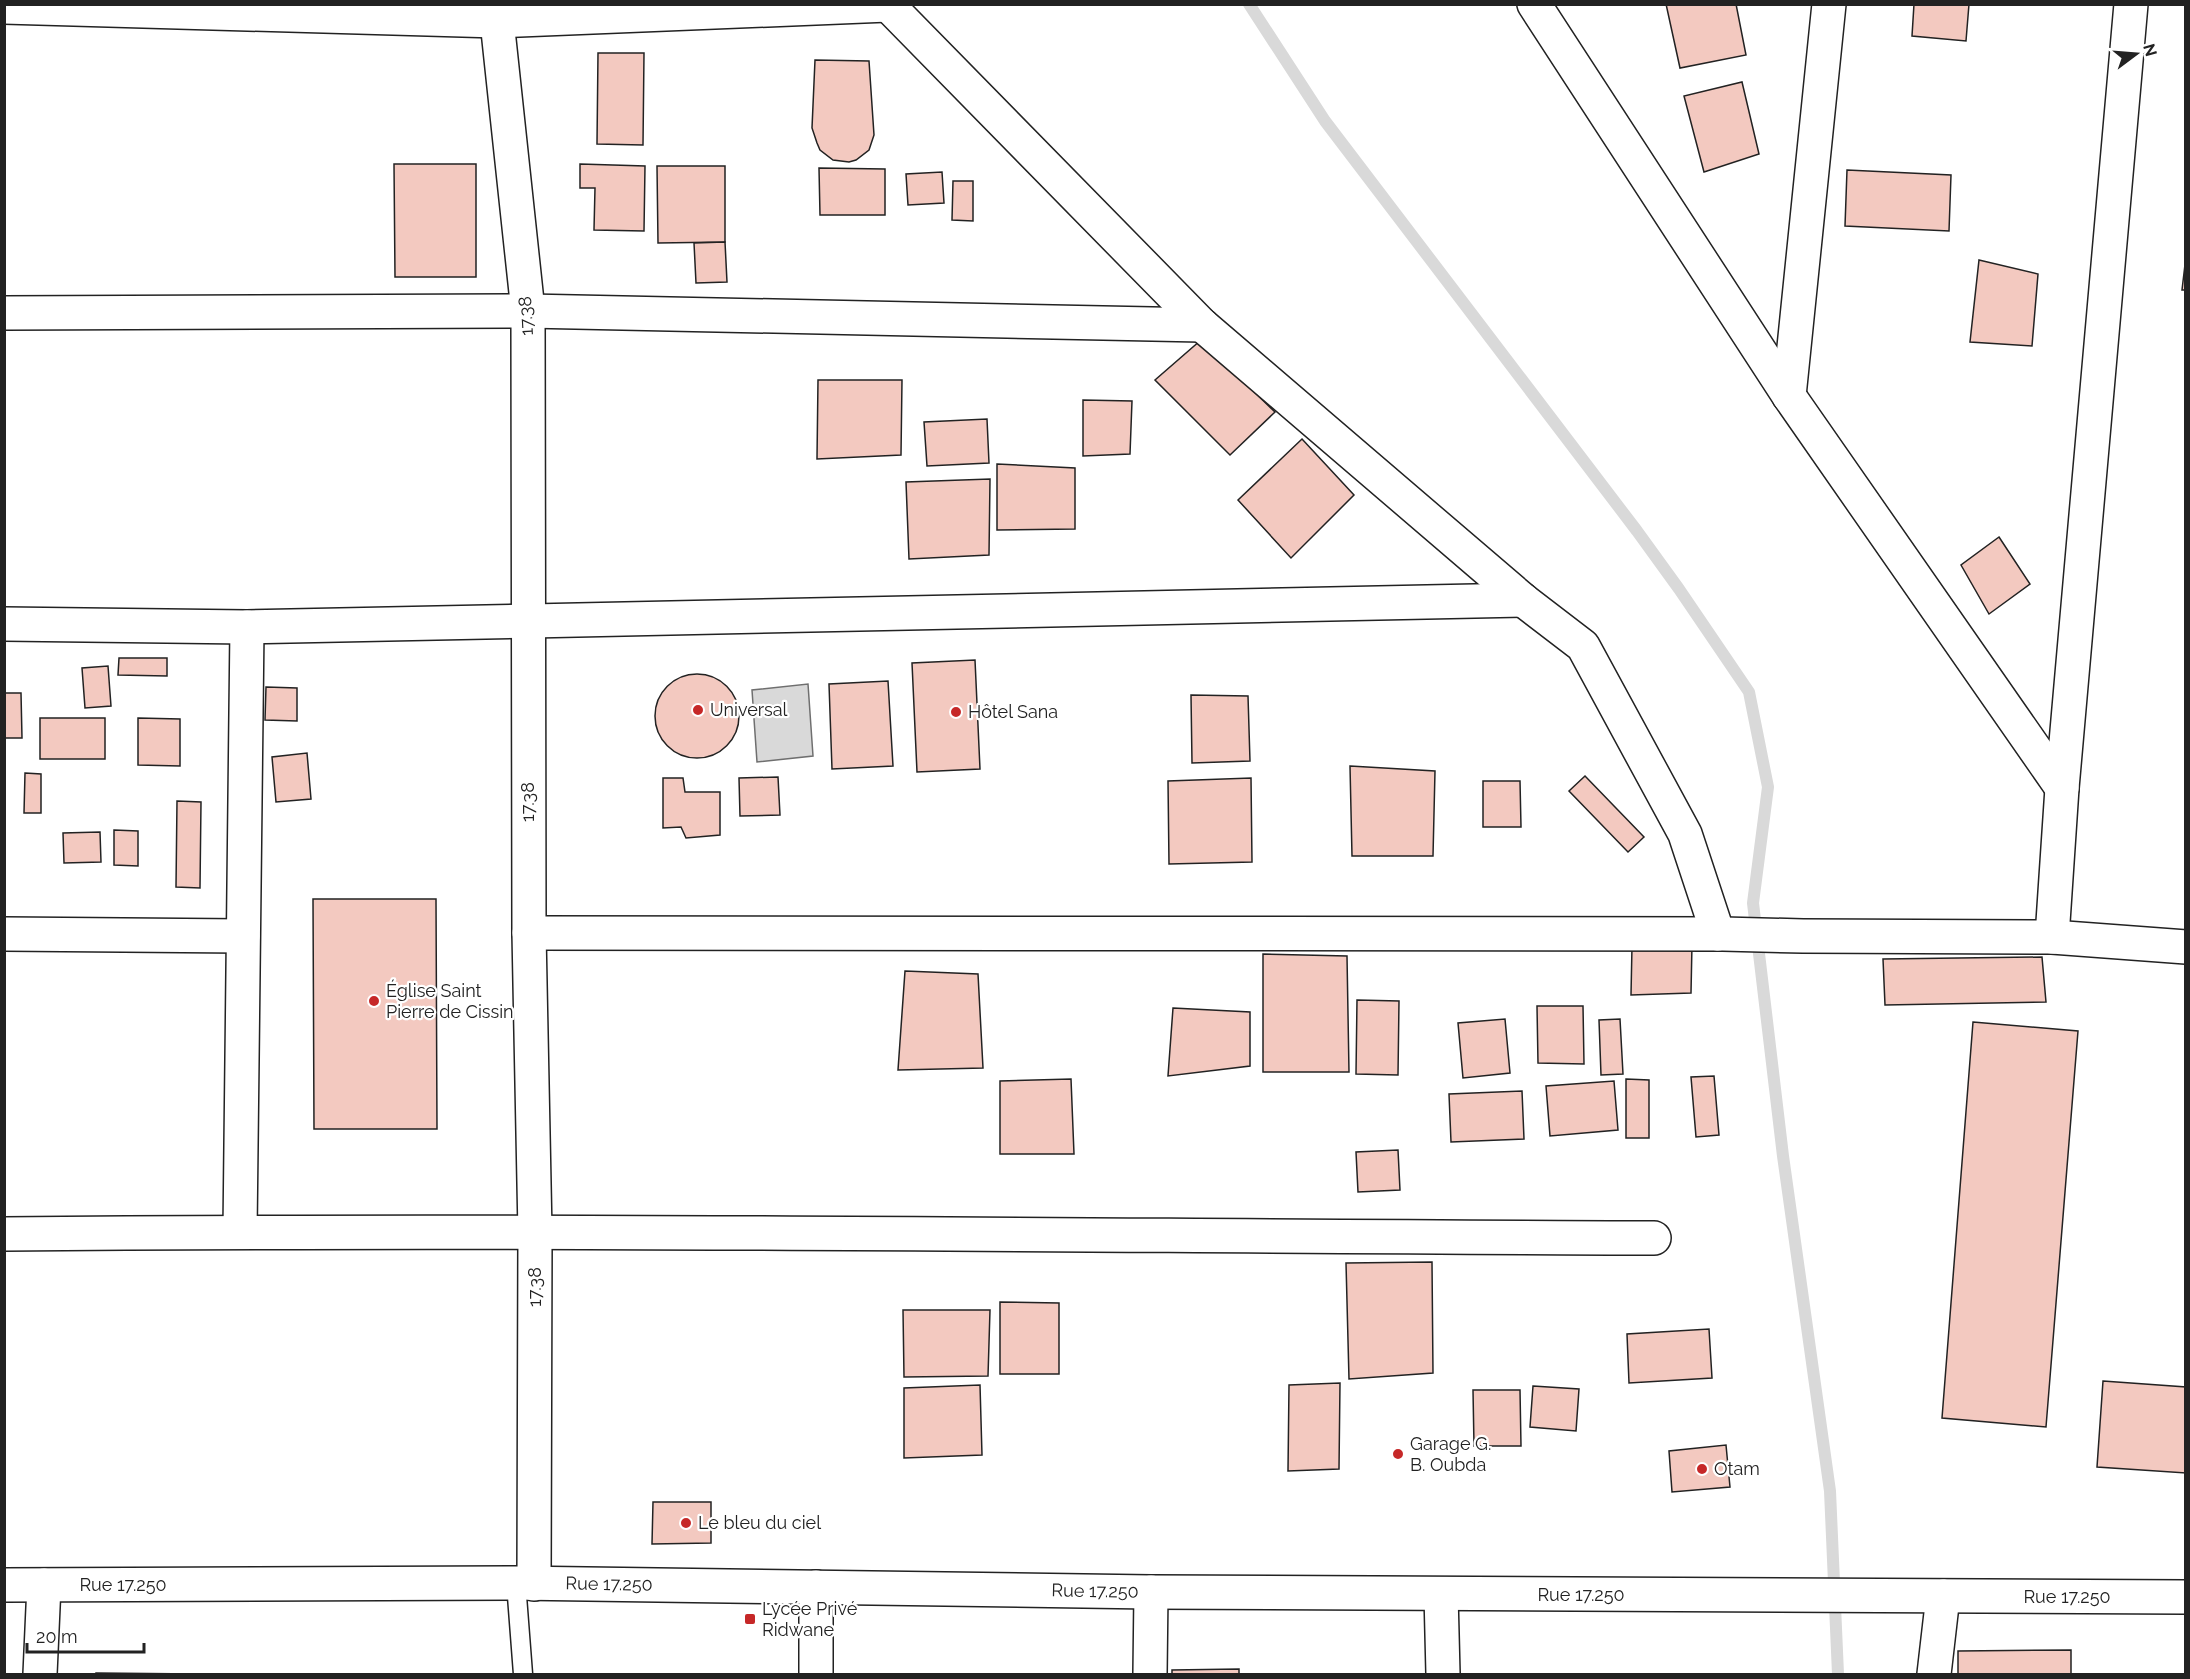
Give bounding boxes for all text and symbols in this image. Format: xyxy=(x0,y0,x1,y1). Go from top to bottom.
north arrow xyxy=(2106,24,2166,84)
text: N xyxy=(2139,42,2161,58)
street label: 17.38 xyxy=(514,296,537,336)
place label: Universal xyxy=(710,699,788,720)
place label: Hôtel Sana xyxy=(968,701,1058,722)
marker: Universal xyxy=(691,703,705,717)
marker: Hôtel Sana xyxy=(949,705,963,719)
street label: 17.38 xyxy=(517,782,538,822)
place label: Église Saint Pierre de Cissin xyxy=(386,979,514,1022)
marker: Église Saint Pierre de Cissin xyxy=(367,994,381,1008)
street label: 17.38 xyxy=(524,1267,545,1307)
place label: Garage G. B. Oubda xyxy=(1410,1433,1491,1475)
marker: Garage G. B. Oubda xyxy=(1391,1447,1405,1461)
place label: Otam xyxy=(1714,1458,1760,1479)
marker: Otam xyxy=(1695,1462,1709,1476)
place label: Le bleu du ciel xyxy=(698,1512,821,1533)
marker: Le bleu du ciel xyxy=(679,1516,693,1530)
street label: Rue 17.250 xyxy=(565,1572,653,1595)
street label: Rue 17.250 xyxy=(79,1574,167,1595)
street label: Rue 17.250 xyxy=(1051,1579,1139,1602)
street label: Rue 17.250 xyxy=(1537,1584,1625,1605)
street label: Rue 17.250 xyxy=(2023,1586,2111,1607)
place label: Lycée Privé Ridwane xyxy=(762,1598,858,1640)
marker: Lycée Privé Ridwane xyxy=(743,1612,757,1626)
scale bar xyxy=(27,1616,144,1654)
text: 20 m xyxy=(36,1626,78,1647)

